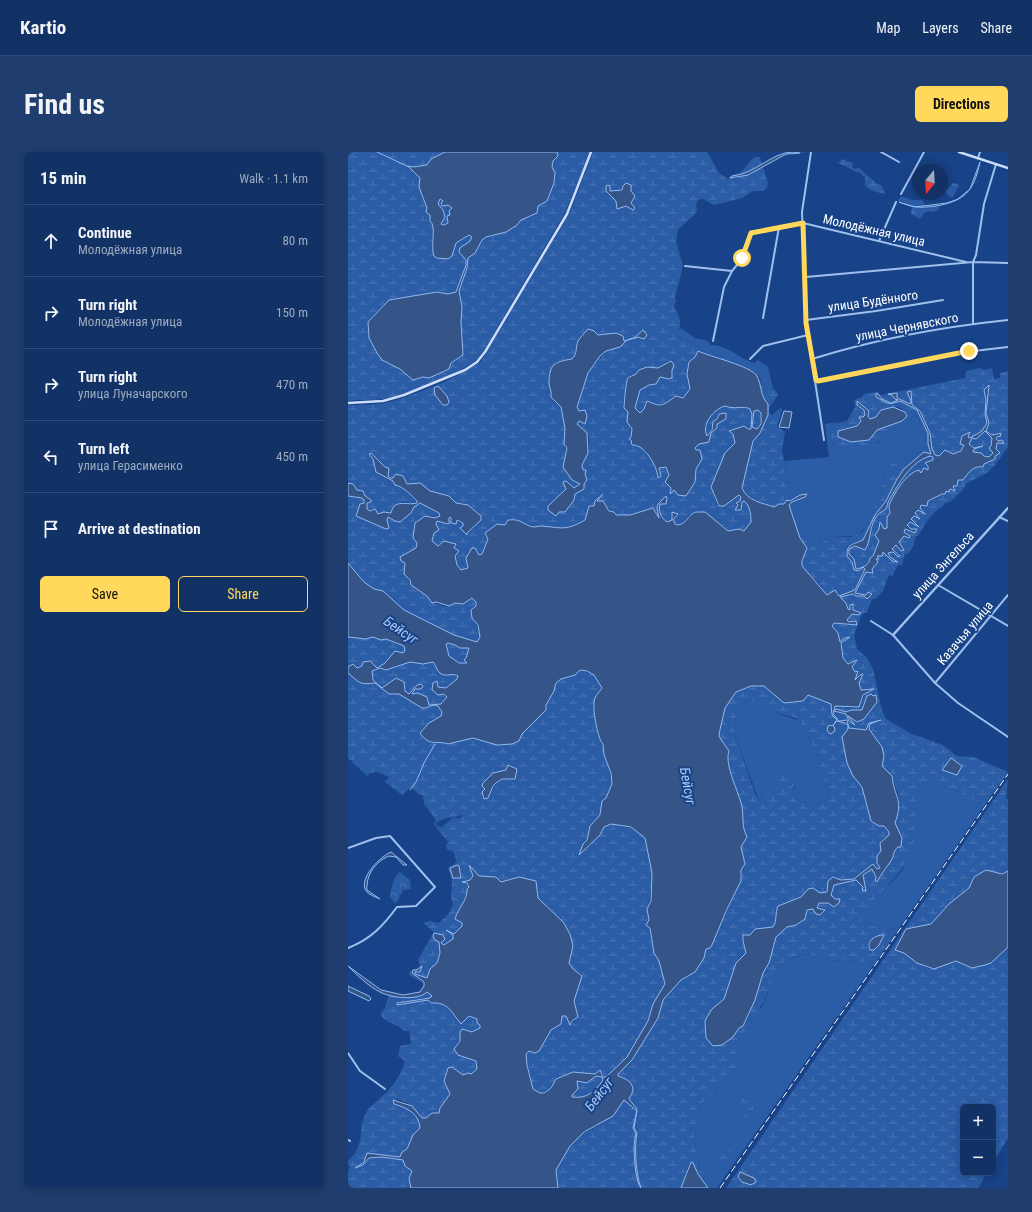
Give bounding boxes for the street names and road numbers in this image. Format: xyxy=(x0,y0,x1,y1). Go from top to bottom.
street label: Молодёжная улица xyxy=(822,211,926,249)
street label: улица Будённого xyxy=(827,287,919,315)
street label: улица Чернявского xyxy=(854,310,960,344)
street label: улица Энгельса xyxy=(909,529,977,601)
street label: Казачья улица xyxy=(934,598,996,668)

